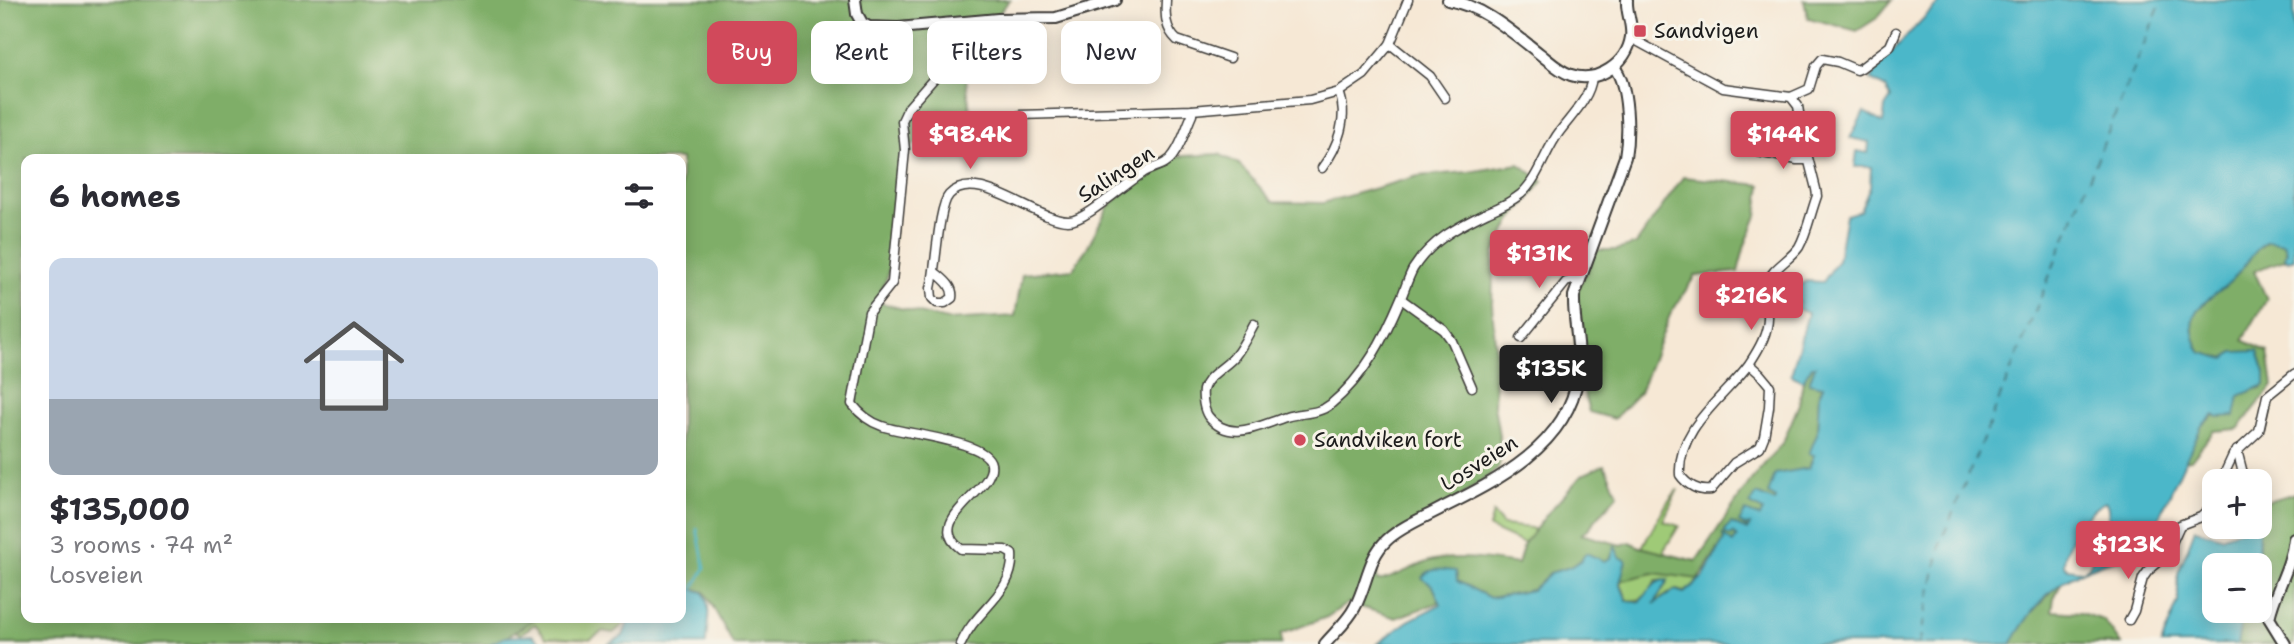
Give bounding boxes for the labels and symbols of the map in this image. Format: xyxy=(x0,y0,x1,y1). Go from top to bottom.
place label: Sandvigen xyxy=(1654,17,1759,45)
marker: Sandvigen xyxy=(1632,23,1648,39)
pin: $98.4K xyxy=(913,111,1027,171)
pin: $144K xyxy=(1734,111,1832,171)
street label: Salingen xyxy=(1072,139,1160,209)
pin: $131K xyxy=(1490,230,1588,290)
pin: $216K xyxy=(1702,272,1800,332)
pin: $135K xyxy=(1502,346,1600,405)
place label: Sandviken fort xyxy=(1314,426,1462,454)
street label: Losveien xyxy=(1435,428,1523,498)
marker: Sandviken fort xyxy=(1292,432,1308,448)
pin: $123K xyxy=(2079,522,2177,581)

